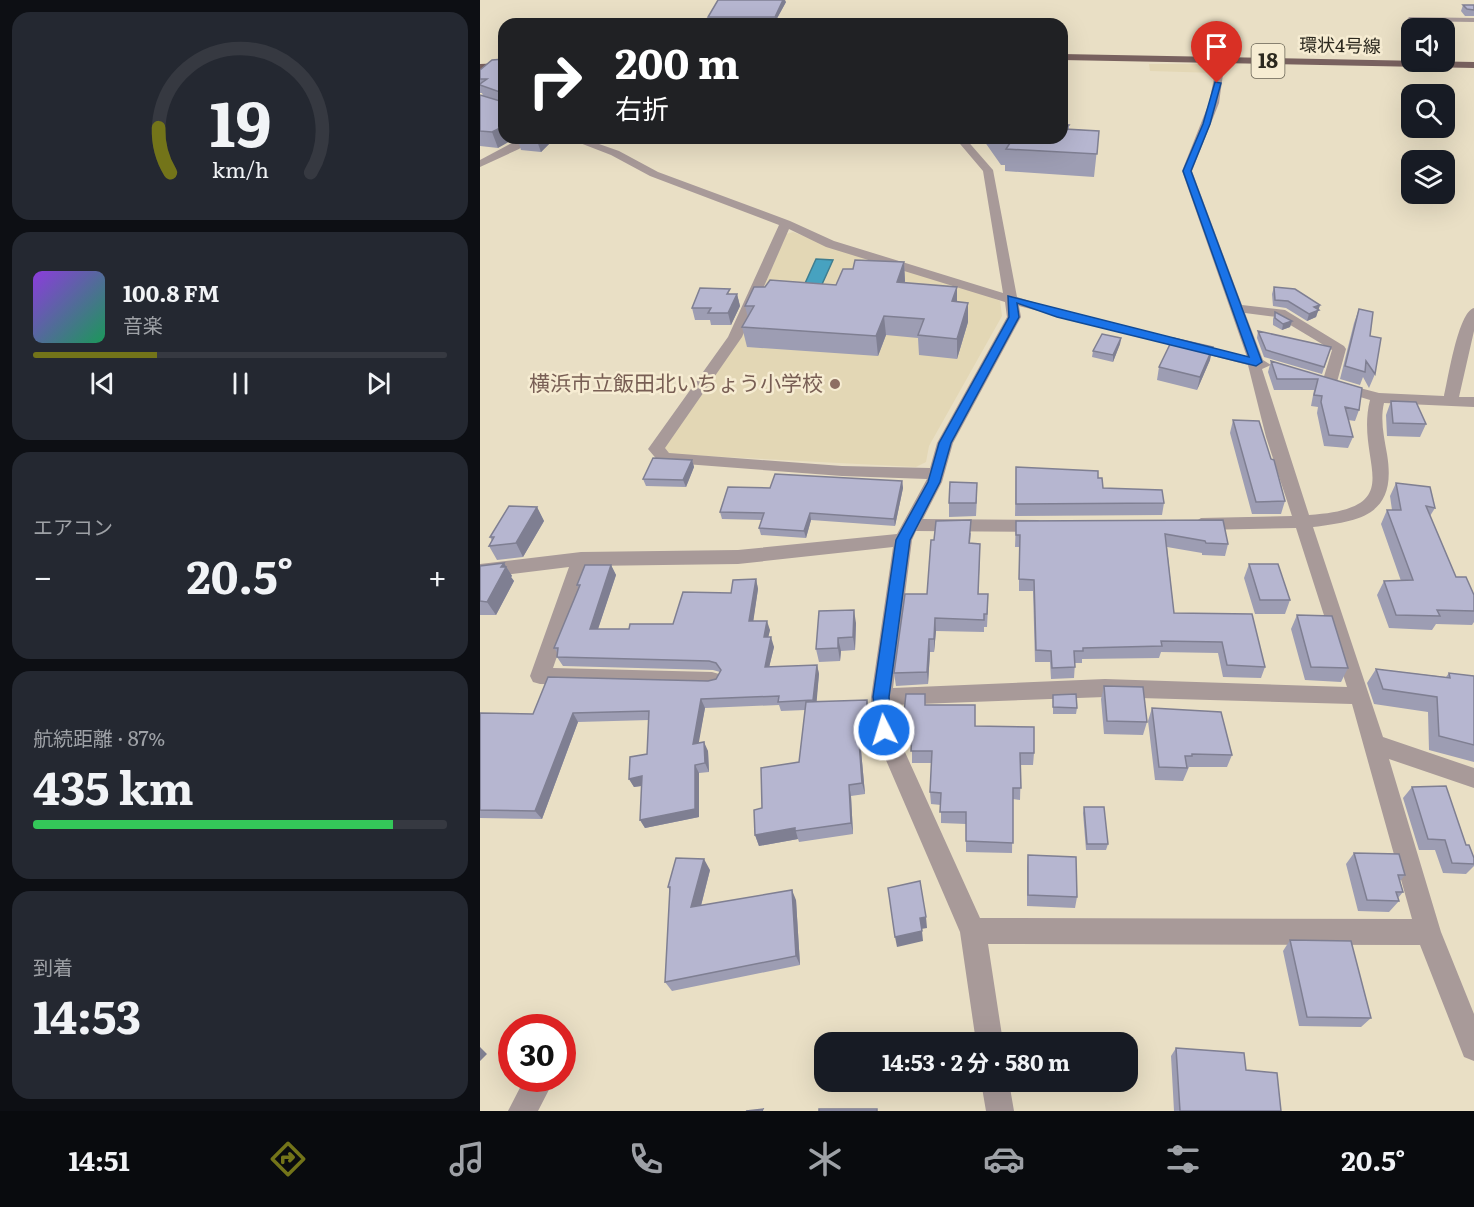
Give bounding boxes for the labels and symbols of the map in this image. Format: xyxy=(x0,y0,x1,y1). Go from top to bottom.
pin xyxy=(1191,21,1242,83)
street label: 環状4号線 xyxy=(1299,30,1381,59)
road number: 18 xyxy=(1252,44,1284,78)
place label: 横浜市立飯田北いちょう小学校 xyxy=(529,366,823,397)
marker: 横浜市立飯田北いちょう小学校 xyxy=(828,377,842,391)
position arrow xyxy=(852,698,916,762)
speed limit sign: 30 xyxy=(498,1014,576,1092)

